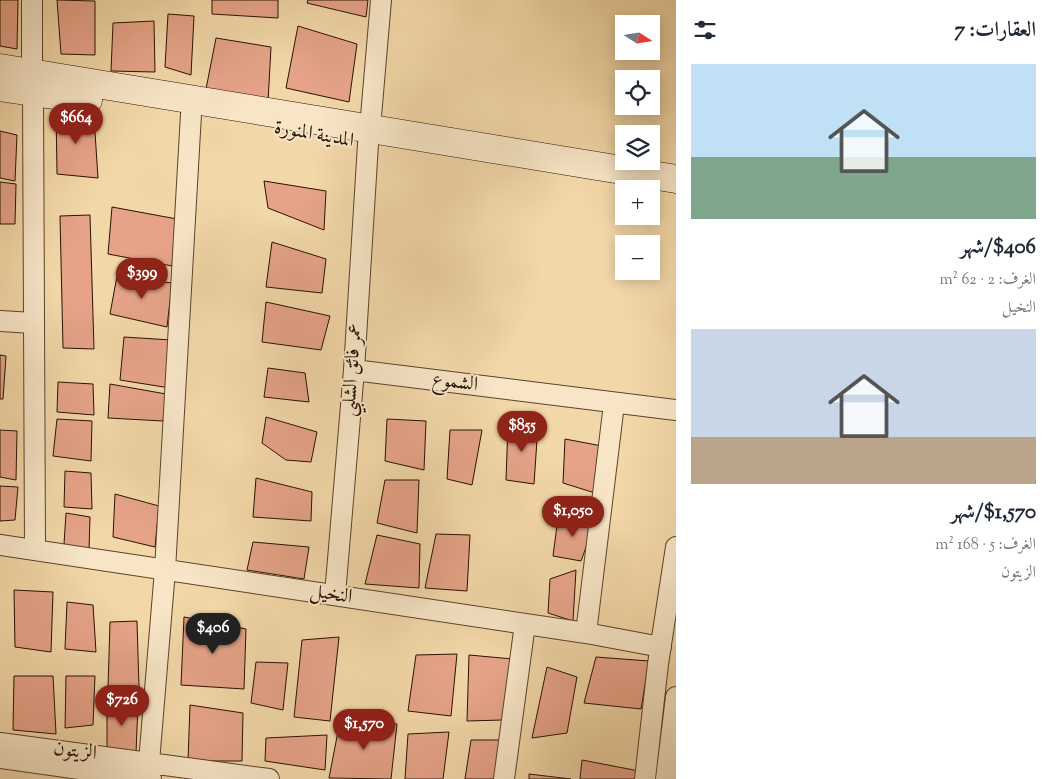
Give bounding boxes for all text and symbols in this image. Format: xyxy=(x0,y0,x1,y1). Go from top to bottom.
north arrow xyxy=(615,15,660,60)
map controls xyxy=(615,15,660,280)
icon: filters xyxy=(691,16,719,44)
text: العقارات: 7 xyxy=(954,16,1036,46)
button: locate xyxy=(615,70,660,115)
icon: home xyxy=(819,96,909,186)
pin: $664 xyxy=(46,102,106,145)
text: $664 xyxy=(60,107,92,130)
street label: المدينة المنورة xyxy=(272,114,356,156)
button: layers xyxy=(615,125,660,170)
button: + xyxy=(615,180,660,225)
text: $406/شهر xyxy=(960,233,1036,263)
button: − xyxy=(615,235,660,280)
pin: $399 xyxy=(112,258,172,300)
text: $399 xyxy=(127,262,157,285)
text: الغرف: 2 · 62 m² xyxy=(939,269,1036,292)
text: النخيل xyxy=(1002,297,1036,320)
street label: عمر فائق الشلبي xyxy=(335,322,373,418)
icon: home xyxy=(819,361,909,451)
street label: الشموع xyxy=(430,366,480,401)
pin: $855 xyxy=(492,410,552,453)
text: $855 xyxy=(508,415,536,438)
pin: $1,050 xyxy=(532,496,614,538)
text: $1,570/شهر xyxy=(951,498,1036,528)
text: $1,050 xyxy=(553,500,593,523)
text: الغرف: 5 · 168 m² xyxy=(935,534,1036,557)
text: الزيتون xyxy=(1001,562,1036,585)
street label: النخيل xyxy=(308,577,354,613)
pin: $406 xyxy=(183,612,243,655)
text: $406 xyxy=(197,617,229,640)
pin: $726 xyxy=(92,684,152,727)
text: $726 xyxy=(106,689,138,712)
pin: $1,570 xyxy=(323,708,405,751)
text: $1,570 xyxy=(344,713,384,736)
street label: الزيتون xyxy=(52,735,98,769)

